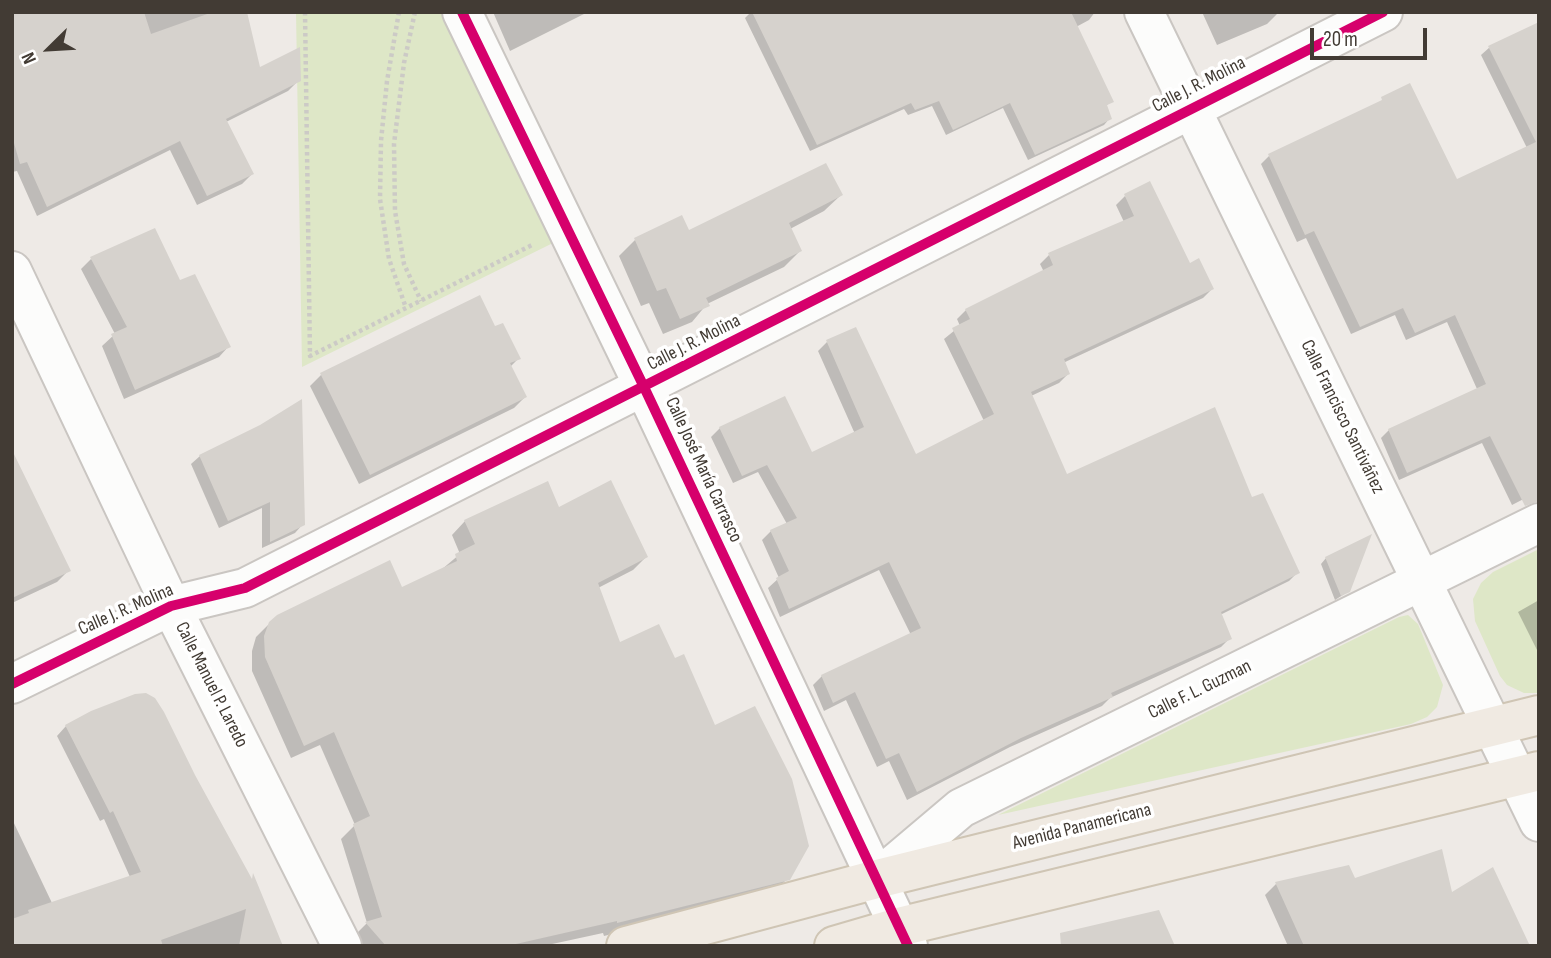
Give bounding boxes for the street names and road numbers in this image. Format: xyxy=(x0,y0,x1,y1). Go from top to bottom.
street label: Calle J. R. Molina xyxy=(1149,52,1249,118)
street label: Calle J. R. Molina xyxy=(644,310,744,376)
street label: Calle Francisco Santiváñez xyxy=(1295,336,1389,498)
street label: Calle José María Carrasco xyxy=(659,394,747,546)
street label: Calle J. R. Molina xyxy=(75,579,177,641)
street label: Calle Manuel P. Laredo xyxy=(170,618,252,752)
street label: Calle F. L. Guzman xyxy=(1145,655,1255,725)
street label: Avenida Panamericana xyxy=(1010,799,1154,855)

